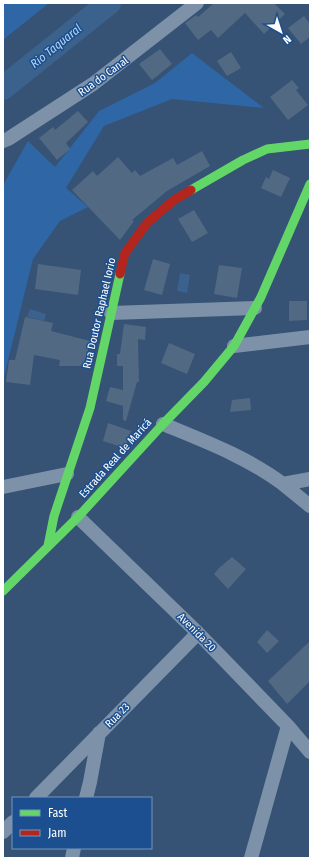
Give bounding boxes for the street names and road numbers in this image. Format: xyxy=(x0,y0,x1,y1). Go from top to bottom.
street label: Rua do Canal xyxy=(76,54,131,99)
street label: Rua Doutor Raphael Iorio xyxy=(80,256,119,370)
street label: Estrada Real de Maricá xyxy=(76,416,154,501)
street label: Avenida 20 xyxy=(175,610,219,654)
street label: Rua 23 xyxy=(102,700,132,730)

